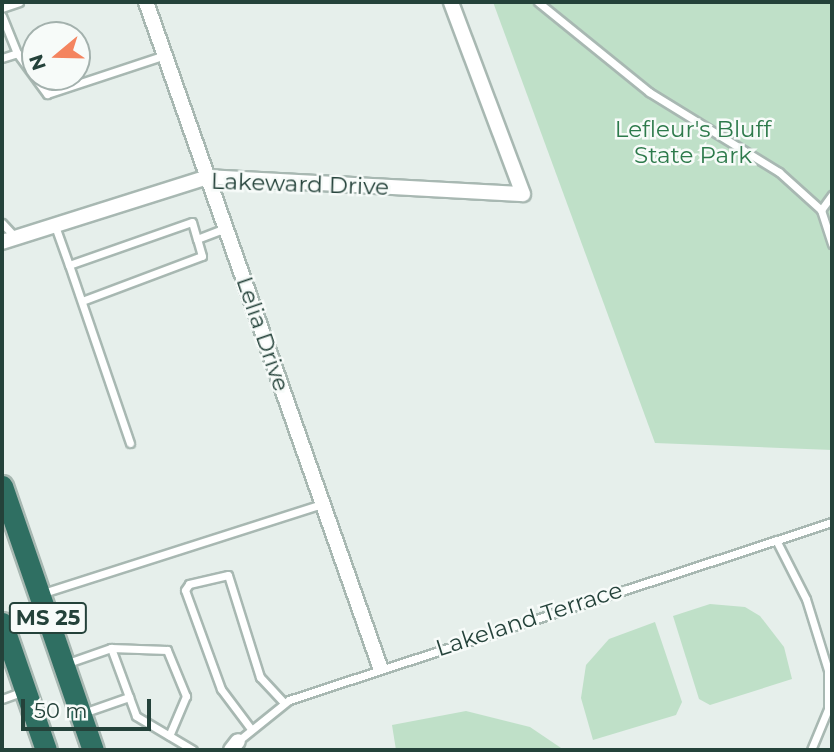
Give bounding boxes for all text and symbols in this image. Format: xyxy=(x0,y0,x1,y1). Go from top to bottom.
north arrow xyxy=(21,21,91,91)
text: N xyxy=(24,51,51,73)
park label: Lefleur's Bluff State Park xyxy=(615,115,771,169)
street label: Lakeward Drive xyxy=(210,167,390,201)
street label: Lelia Drive xyxy=(231,273,295,395)
street label: Lakeland Terrace xyxy=(432,576,626,662)
road number: MS 25 xyxy=(8,600,88,636)
scale bar xyxy=(24,686,154,730)
text: 50 m xyxy=(34,698,88,723)

